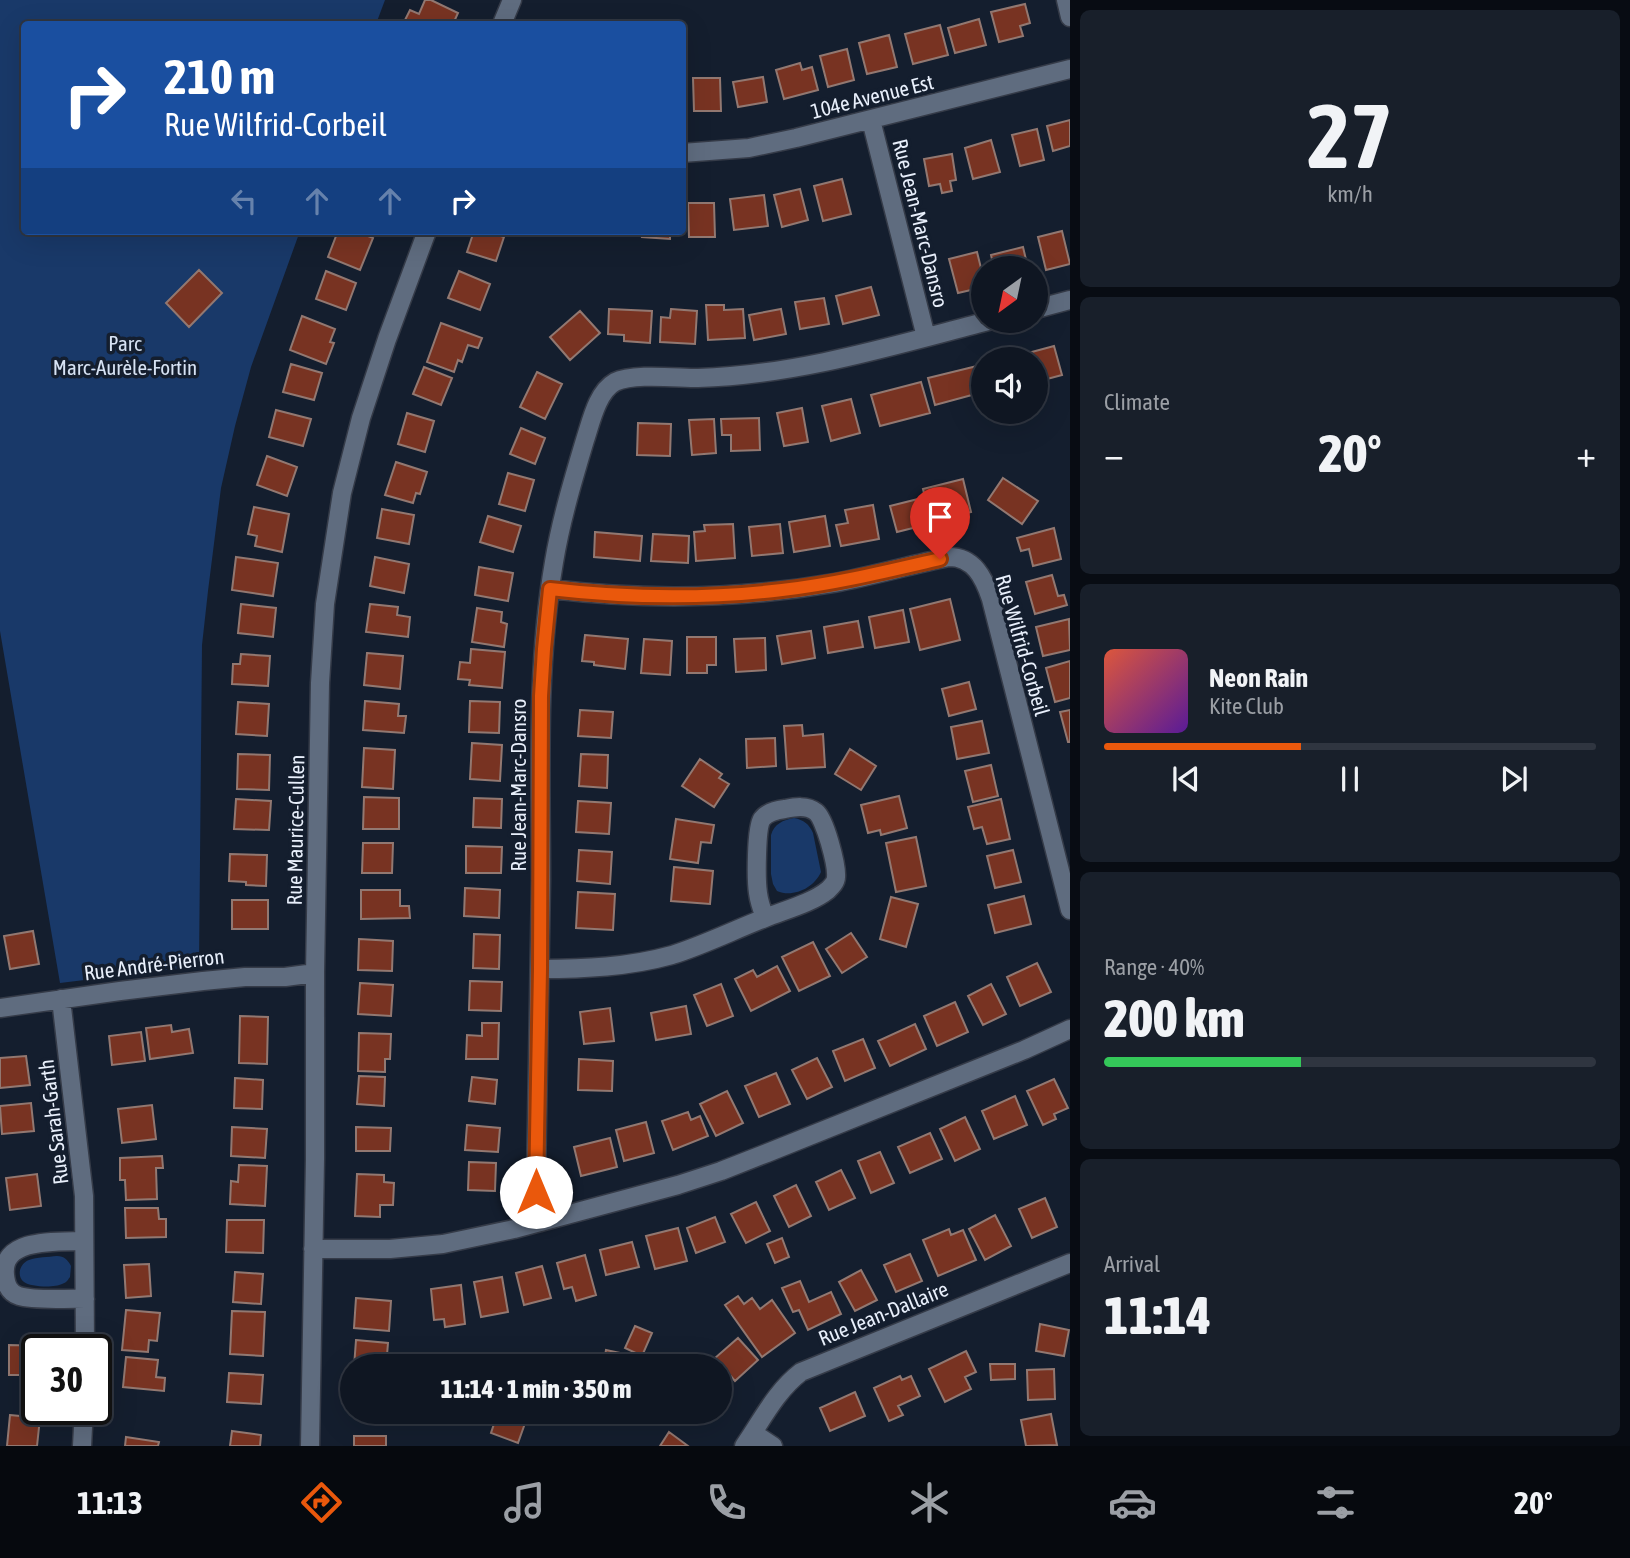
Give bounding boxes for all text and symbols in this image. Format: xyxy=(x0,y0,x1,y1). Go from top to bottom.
text: 210 m xyxy=(164,48,275,104)
icon: right xyxy=(49,49,140,140)
street label: 104e Avenue Est xyxy=(808,69,936,123)
text: 27 xyxy=(1307,83,1393,187)
text: Rue Wilfrid-Corbeil xyxy=(164,106,387,143)
street label: Rue Jean-Marc-Dansro xyxy=(888,136,954,310)
text: km/h xyxy=(1327,181,1373,207)
icon: left xyxy=(225,182,263,220)
icon: ahead xyxy=(298,182,336,220)
icon: ahead xyxy=(371,182,409,220)
icon: right xyxy=(444,182,482,220)
north arrow xyxy=(971,256,1048,332)
map controls xyxy=(971,256,1048,424)
park label: Parc Marc-Aurèle-Fortin xyxy=(53,331,197,379)
button: sound xyxy=(971,347,1048,424)
text: Climate xyxy=(1104,389,1170,415)
text: 20° xyxy=(1318,423,1382,483)
text: − xyxy=(1104,432,1124,475)
text: + xyxy=(1576,432,1596,475)
pin xyxy=(910,487,970,559)
icon: arrive xyxy=(921,498,959,536)
street label: Rue Wilfrid-Corbeil xyxy=(991,571,1055,719)
text: Neon Rain xyxy=(1209,663,1308,693)
text: Kite Club xyxy=(1209,693,1284,719)
street label: Rue Jean-Marc-Dansro xyxy=(506,699,530,871)
street label: Rue Maurice-Cullen xyxy=(282,754,308,906)
icon: previous xyxy=(1167,760,1205,798)
icon: pause xyxy=(1331,760,1369,798)
icon: next xyxy=(1495,760,1533,798)
street label: Rue André-Pierron xyxy=(82,943,226,985)
text: Range · 40% xyxy=(1104,954,1204,980)
text: 200 km xyxy=(1104,988,1245,1048)
street label: Rue Sarah-Garth xyxy=(33,1058,73,1186)
position arrow xyxy=(499,1155,573,1229)
text: Arrival xyxy=(1104,1251,1160,1277)
street label: Rue Jean-Dallaire xyxy=(815,1276,951,1350)
text: 11:14 xyxy=(1104,1285,1211,1345)
speed limit sign: 30 xyxy=(21,1334,112,1425)
text: 11:14 · 1 min · 350 m xyxy=(441,1374,631,1404)
icon: directions xyxy=(297,1478,346,1527)
icon: music xyxy=(500,1478,549,1527)
icon: phone xyxy=(702,1478,751,1527)
icon: climate xyxy=(905,1478,954,1527)
icon: car xyxy=(1108,1478,1157,1527)
icon: filters xyxy=(1311,1478,1360,1527)
text: 11:13 xyxy=(77,1484,143,1521)
text: 20° xyxy=(1514,1484,1553,1521)

